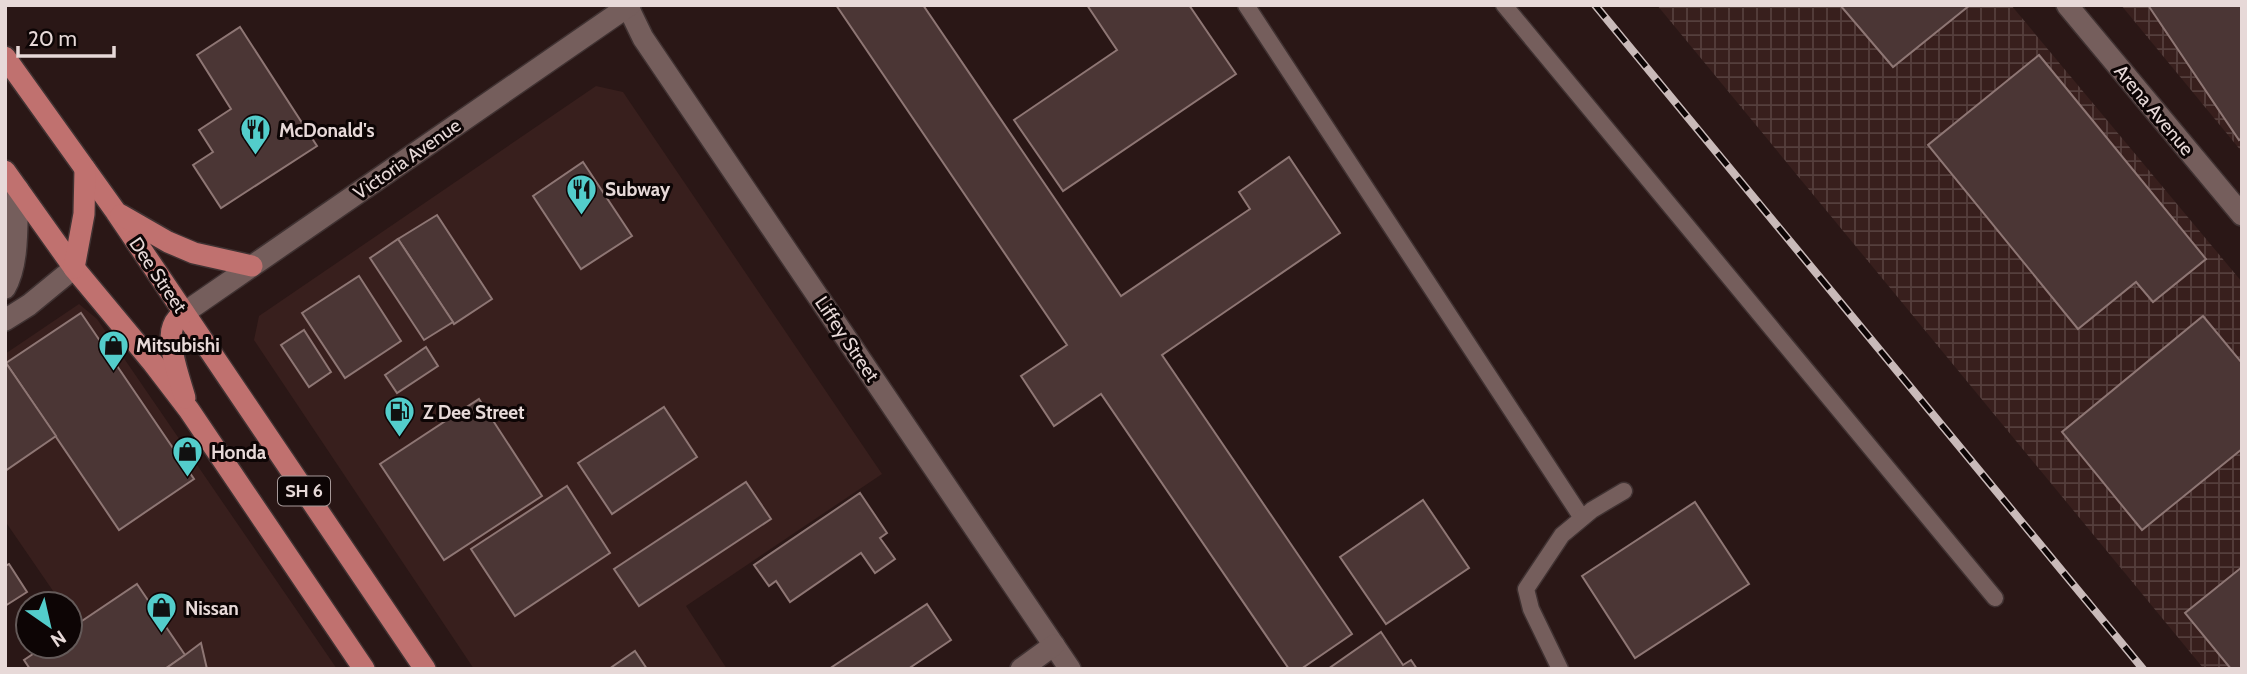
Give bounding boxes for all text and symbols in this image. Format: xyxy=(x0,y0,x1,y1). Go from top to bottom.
scale bar xyxy=(18,14,114,58)
text: 20 m xyxy=(28,26,77,51)
street label: Arena Avenue xyxy=(2109,60,2199,160)
restaurant icon: McDonald's xyxy=(239,113,273,157)
street label: Victoria Avenue xyxy=(349,113,465,204)
place label: McDonald's xyxy=(279,119,375,142)
restaurant icon: Subway xyxy=(565,172,599,216)
place label: Subway xyxy=(605,178,671,201)
street label: Dee Street xyxy=(124,233,192,318)
street label: Liffey Street xyxy=(810,292,884,387)
shop icon: Mitsubishi xyxy=(96,328,130,372)
place label: Mitsubishi xyxy=(136,334,220,357)
fuel station icon: Z Dee Street xyxy=(383,395,417,439)
place label: Z Dee Street xyxy=(423,401,525,424)
shop icon: Honda xyxy=(171,435,205,479)
place label: Honda xyxy=(211,441,267,464)
road number: SH 6 xyxy=(278,476,330,505)
north arrow xyxy=(14,590,84,660)
shop icon: Nissan xyxy=(145,591,179,635)
place label: Nissan xyxy=(185,597,239,620)
text: N xyxy=(46,625,70,652)

